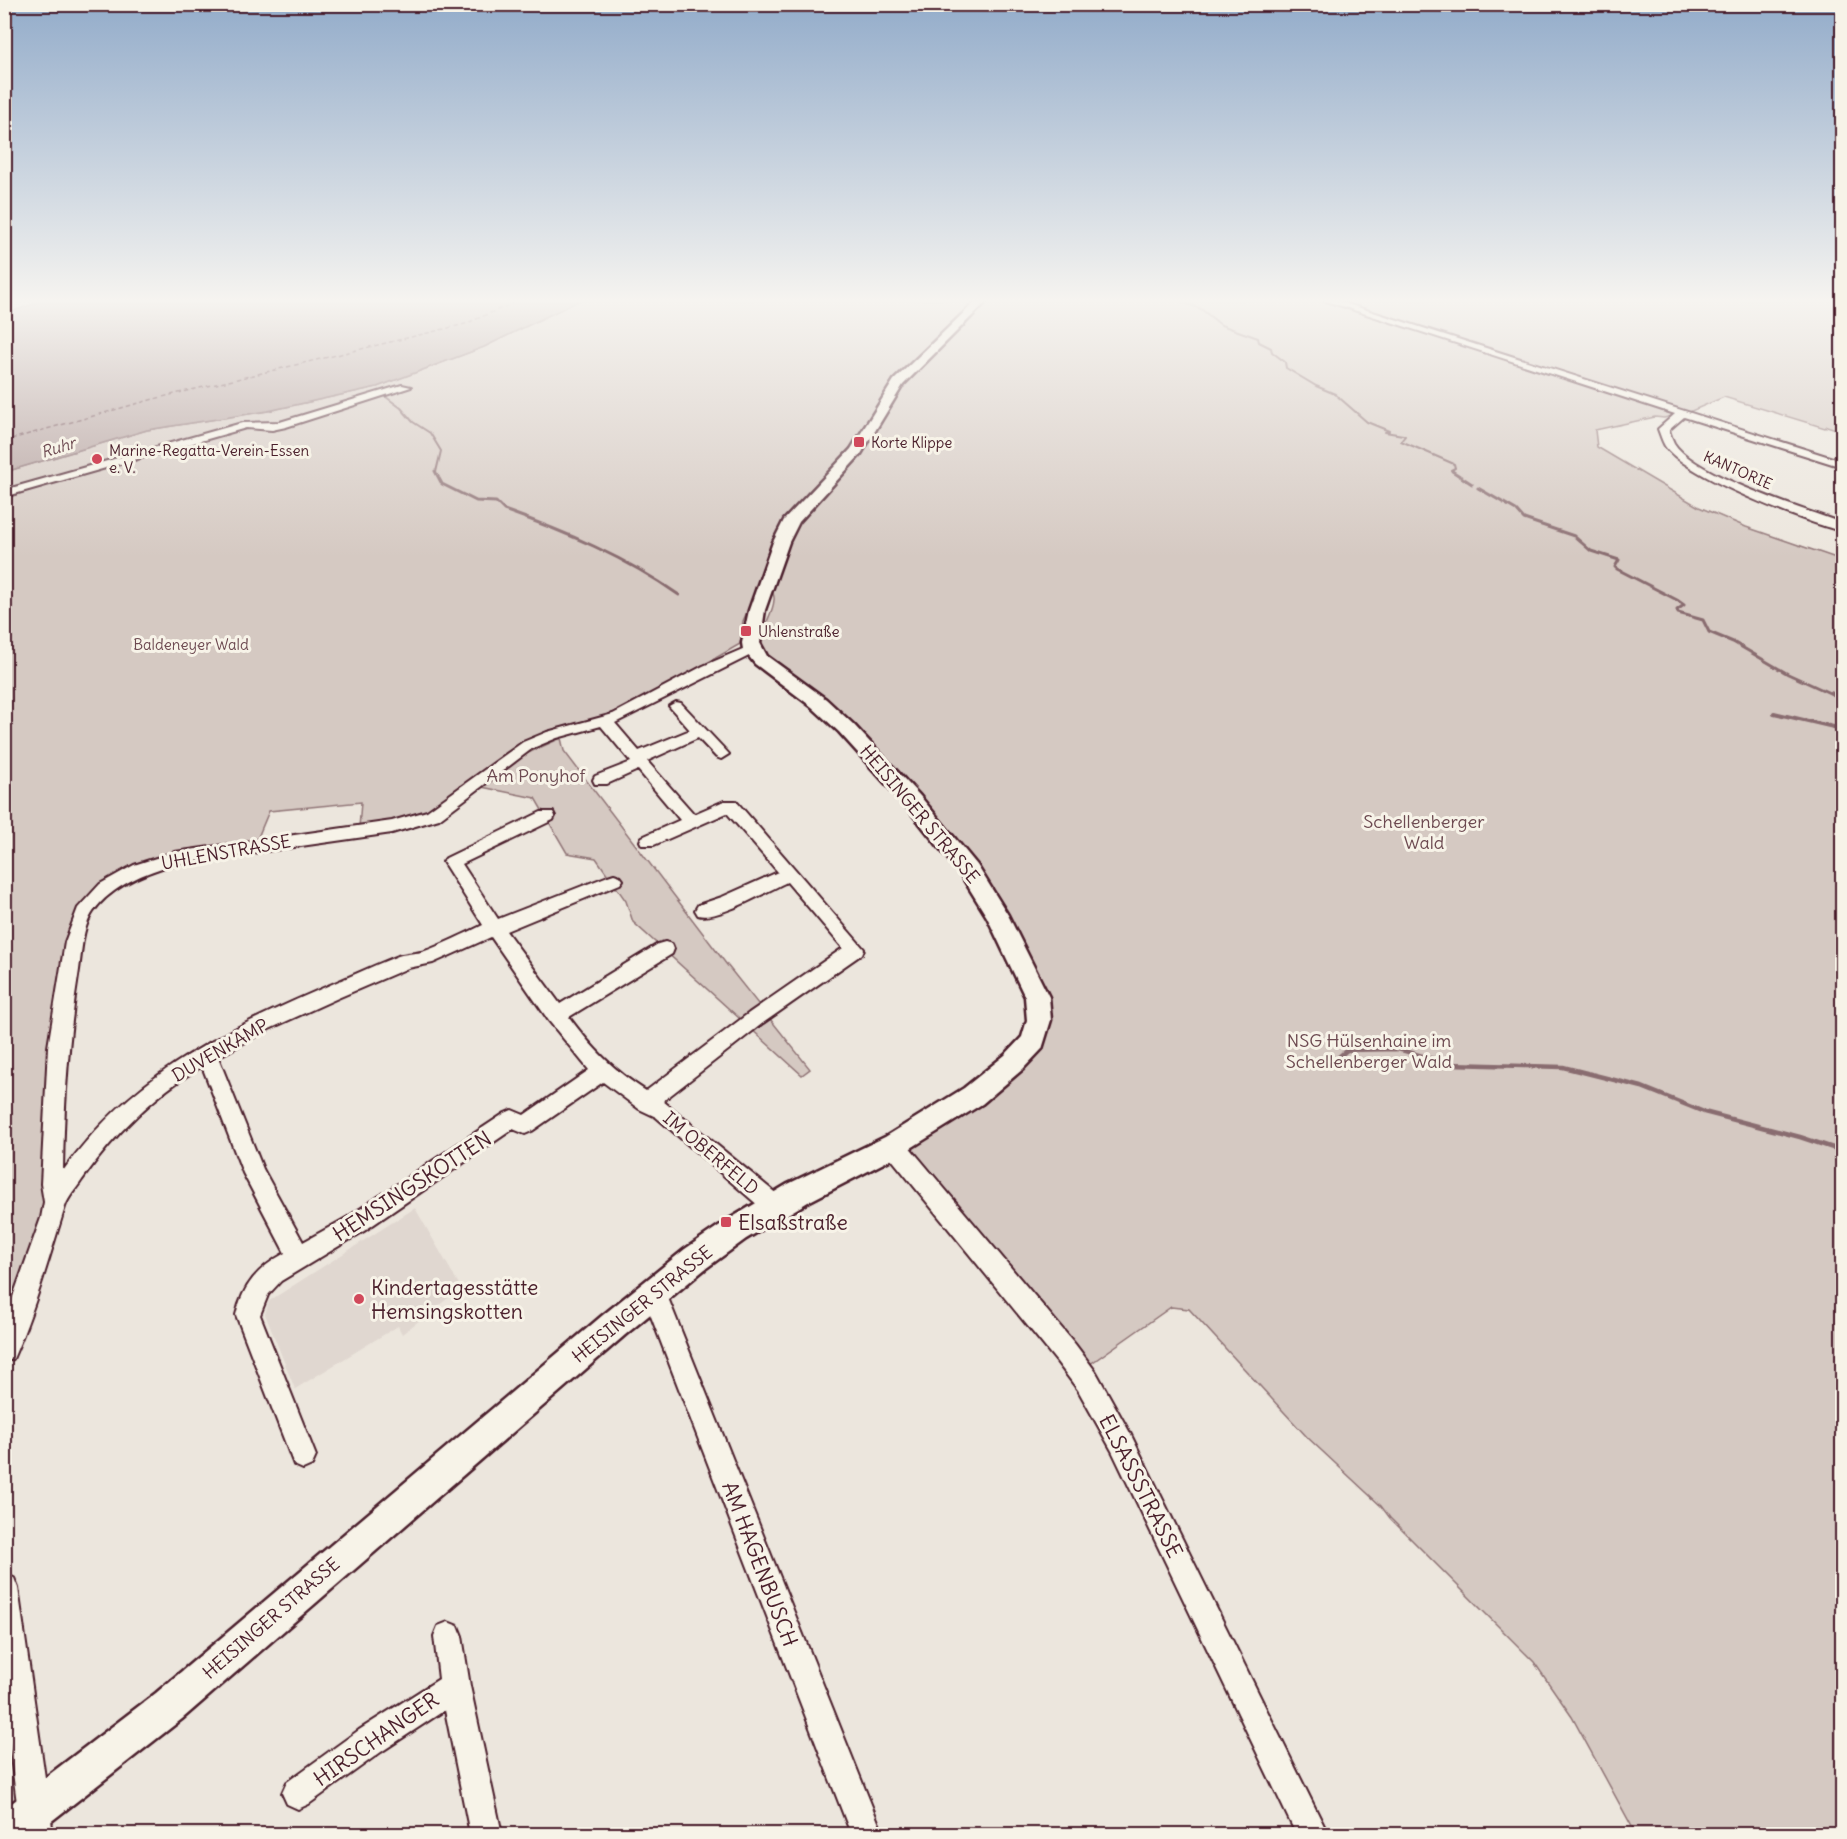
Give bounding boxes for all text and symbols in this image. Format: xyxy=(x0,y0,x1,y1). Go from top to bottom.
water label: Ruhr xyxy=(38,432,80,462)
place label: Korte Klippe xyxy=(871,433,952,452)
marker: Korte Klippe xyxy=(852,435,866,449)
place label: Marine-Regatta-Verein-Essen e. V. xyxy=(109,441,309,477)
street label: KANTORIE xyxy=(1701,446,1775,494)
marker: Marine-Regatta-Verein-Essen e. V. xyxy=(90,452,104,466)
place label: Uhlenstraße xyxy=(758,622,840,641)
marker: Uhlenstraße xyxy=(739,624,753,638)
park label: Baldeneyer Wald xyxy=(133,635,249,654)
street label: HEISINGER STRASSE xyxy=(855,740,985,888)
park label: Am Ponyhof xyxy=(486,764,587,787)
park label: Schellenberger Wald xyxy=(1363,810,1485,854)
street label: UHLENSTRASSE xyxy=(159,829,293,875)
street label: DUVENKAMP xyxy=(168,1013,272,1087)
park label: NSG Hülsenhaine im Schellenberger Wald xyxy=(1286,1029,1453,1073)
street label: IM OBERFELD xyxy=(658,1106,764,1200)
street label: HEMSINGSKOTTEN xyxy=(328,1125,496,1247)
place label: Elsaßstraße xyxy=(738,1209,848,1236)
marker: Elsaßstraße xyxy=(719,1215,733,1229)
street label: HEISINGER STRASSE xyxy=(567,1240,717,1368)
place label: Kindertagesstätte Hemsingskotten xyxy=(371,1274,538,1325)
marker: Kindertagesstätte Hemsingskotten xyxy=(352,1292,366,1306)
street label: ELSASSSTRASSE xyxy=(1093,1410,1189,1562)
street label: AM HAGENBUSCH xyxy=(716,1478,804,1650)
street label: HEISINGER STRASSE xyxy=(198,1552,344,1684)
street label: HIRSCHANGER xyxy=(308,1686,444,1792)

